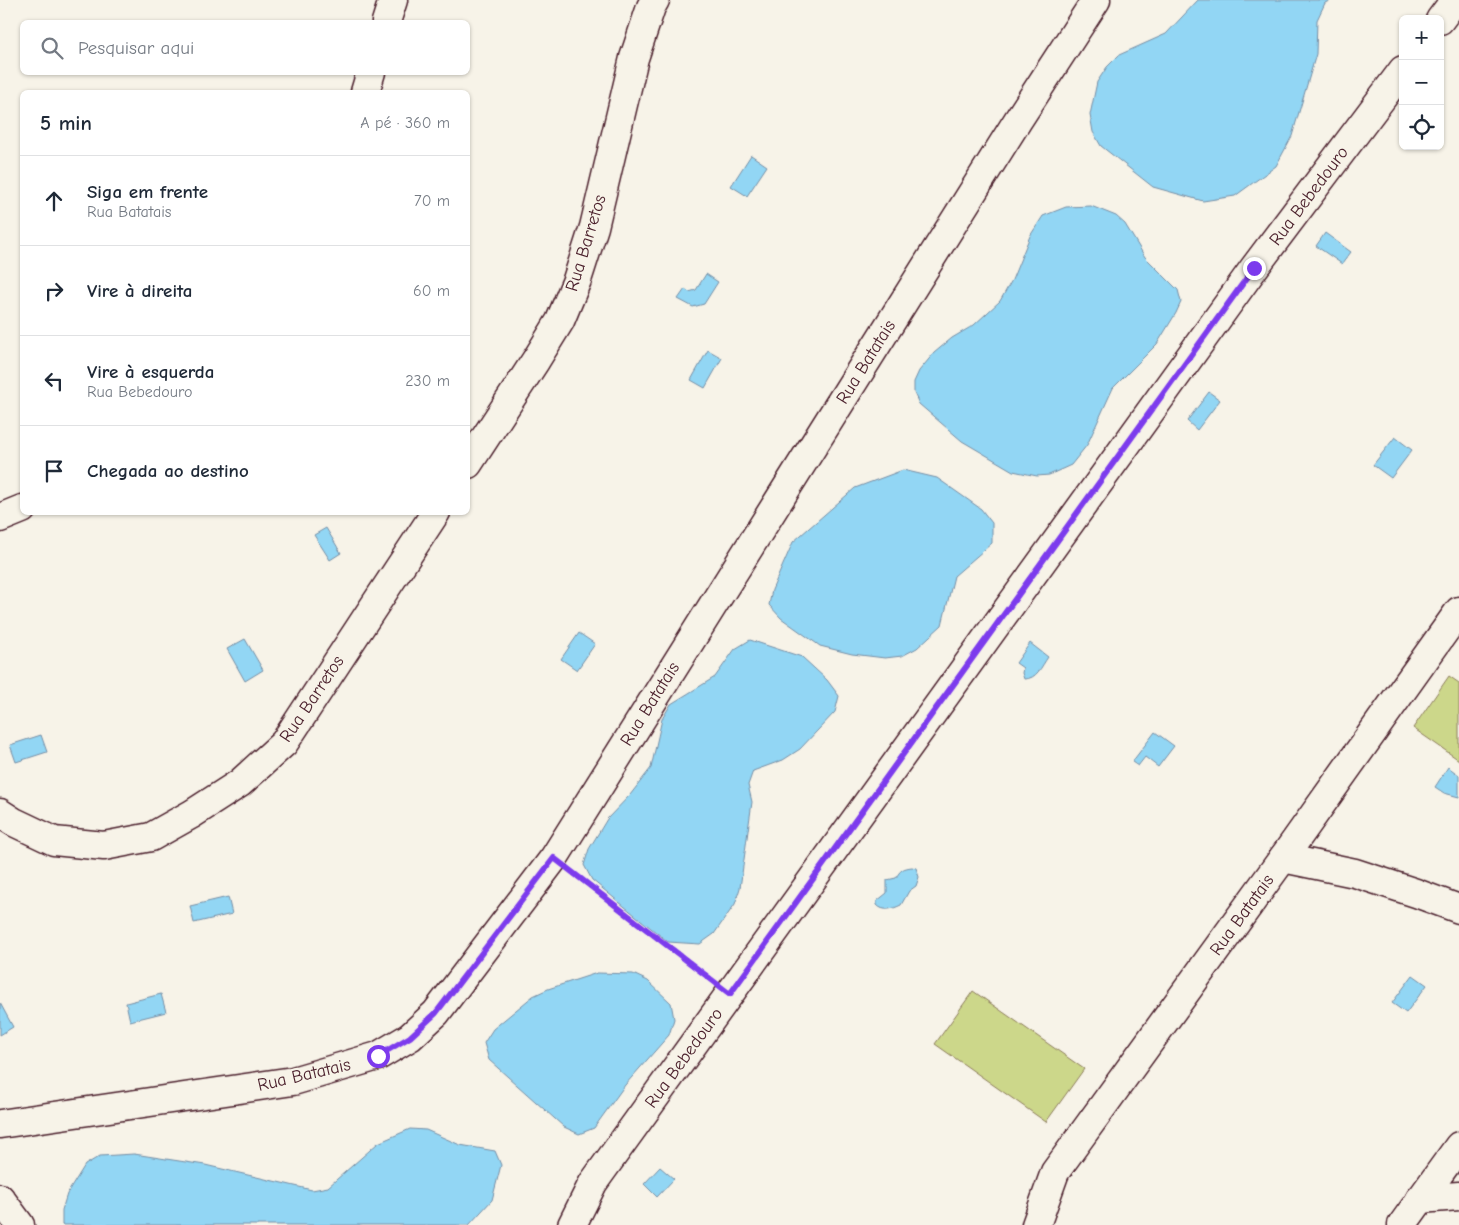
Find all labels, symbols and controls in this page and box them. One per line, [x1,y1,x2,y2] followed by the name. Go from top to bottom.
[1399,15,1444,150] map controls
[1399,15,1444,60] button: +
[20,20,470,75] search box
[38,34,66,62] icon: search
[78,37,194,59] text: Pesquisar aqui
[1399,60,1444,105] button: −
[1399,105,1444,150] button: locate
[40,111,92,135] text: 5 min
[360,114,450,132] text: A pé · 360 m
[1265,142,1353,250] street label: Rua Bebedouro
[87,181,208,203] text: Siga em frente
[40,187,68,215] icon: ahead
[414,192,450,210] text: 70 m
[561,192,611,294] street label: Rua Barretos
[87,203,172,221] text: Rua Batatais
[1243,257,1266,280] route end
[40,277,68,305] icon: right
[87,280,192,302] text: Vire à direita
[413,282,450,300] text: 60 m
[832,316,900,408] street label: Rua Batatais
[87,361,214,383] text: Vire à esquerda
[40,367,68,395] icon: left
[405,372,450,390] text: 230 m
[87,383,193,401] text: Rua Bebedouro
[40,457,68,485] icon: arrive
[87,460,249,482] text: Chegada ao destino
[275,652,349,746] street label: Rua Barretos
[616,658,684,750] street label: Rua Batatais
[1206,870,1278,960] street label: Rua Batatais
[641,1004,727,1112] street label: Rua Bebedouro
[367,1045,390,1068] route start
[255,1054,353,1096] street label: Rua Batatais

